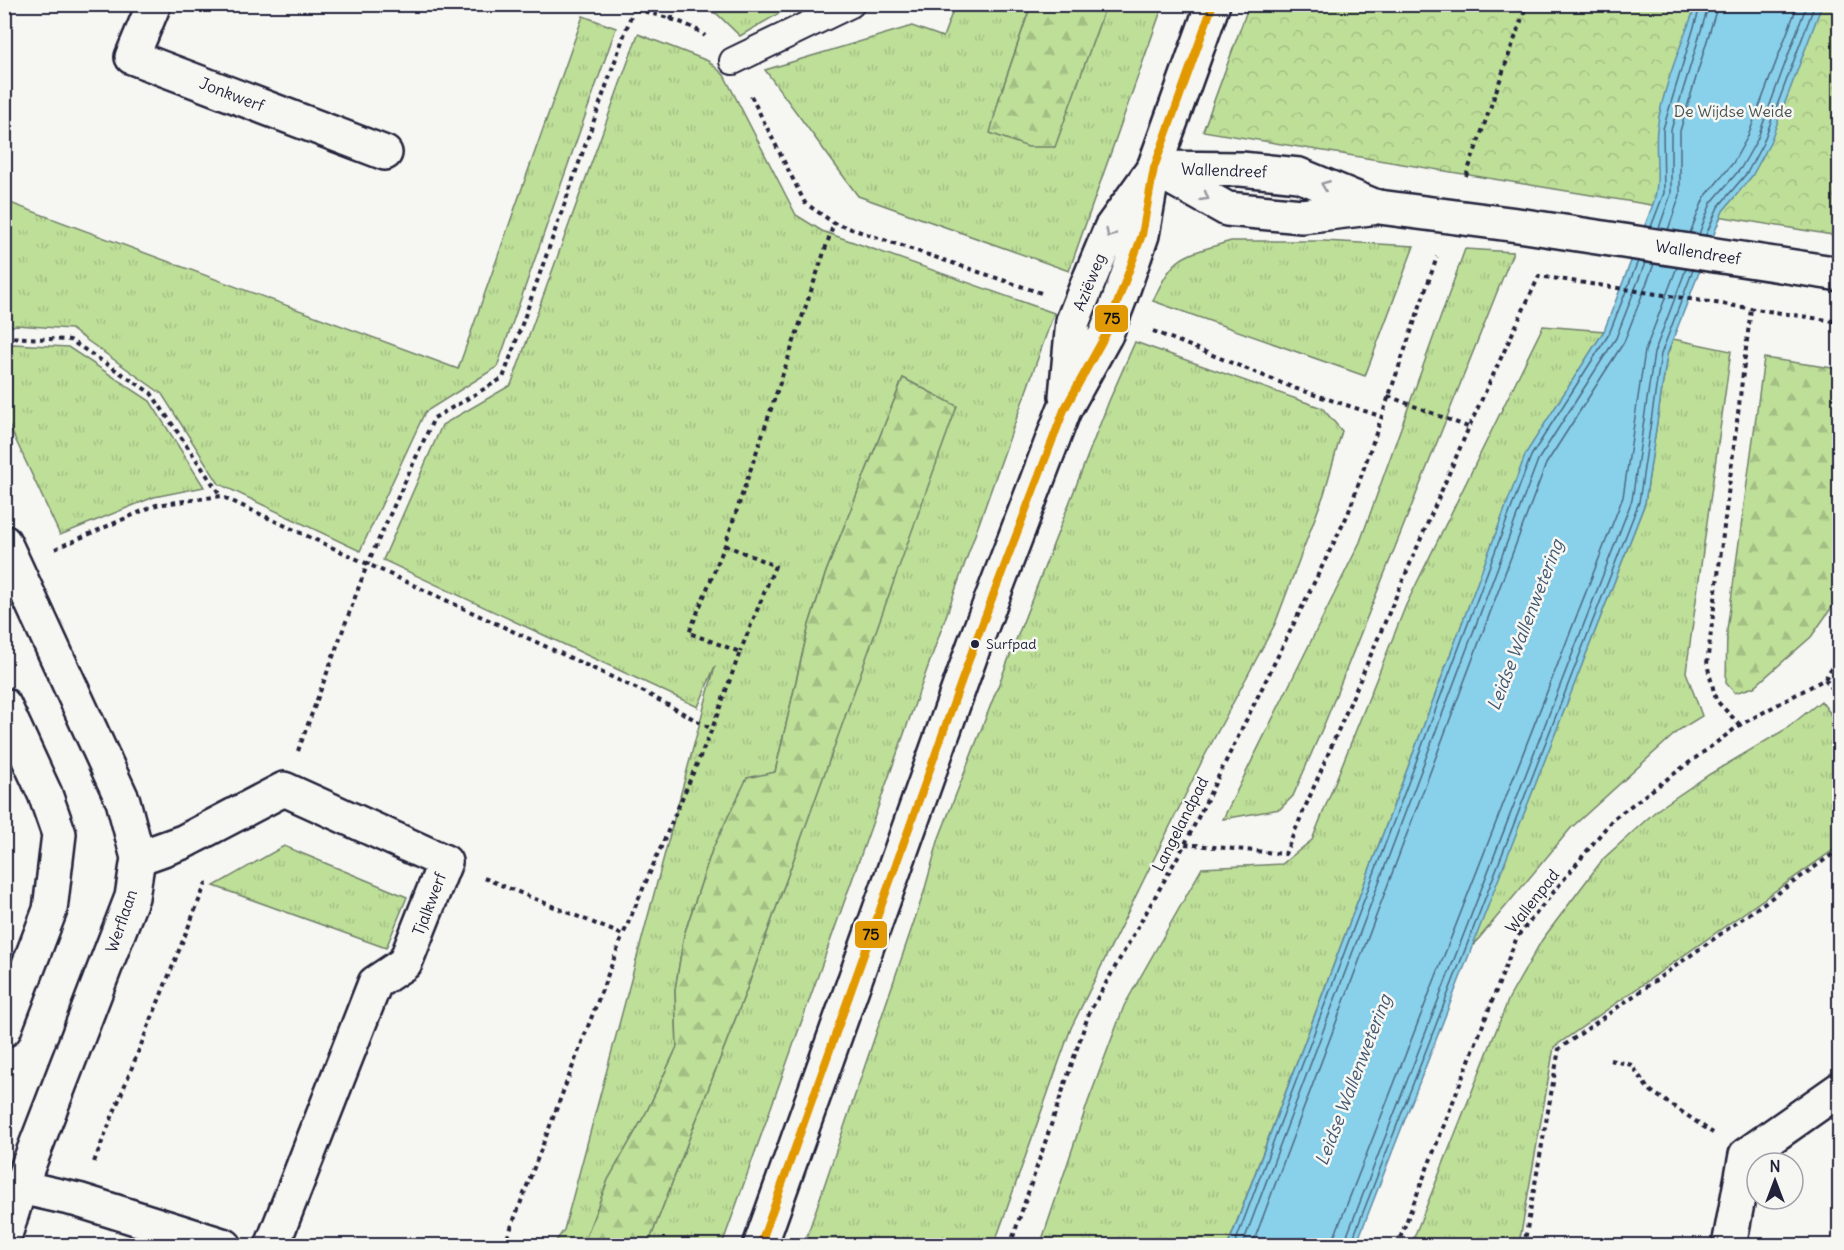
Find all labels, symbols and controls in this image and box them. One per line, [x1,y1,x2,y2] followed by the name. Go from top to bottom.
[197,73,268,116] street label: Jonkwerf
[1674,101,1792,121] park label: De Wijdse Weide
[1181,159,1268,182] street label: Wallendreef
[1320,180,1330,193] one-way arrow
[1199,190,1209,201] one-way arrow
[1105,227,1117,238] one-way arrow
[1654,235,1743,269] street label: Wallendreef
[1068,250,1110,314] street label: Aziëweg
[1094,304,1129,333] line badge: 75
[1103,308,1121,328] text: 75
[1482,535,1569,714] water label: Leidse Wallenwetering
[986,635,1036,653] place label: Surfpad
[969,638,981,650] marker: Surfpad
[1148,773,1212,875] street label: Langelandpad
[1501,865,1563,937] street label: Wallenpad
[408,869,450,938] street label: Tjalkwerf
[101,887,141,955] street label: Werflaan
[854,920,888,949] line badge: 75
[862,924,880,944] text: 75
[1310,990,1397,1169] water label: Leidse Wallenwetering
[1745,1151,1805,1211] north arrow
[1769,1156,1781,1176] text: N

